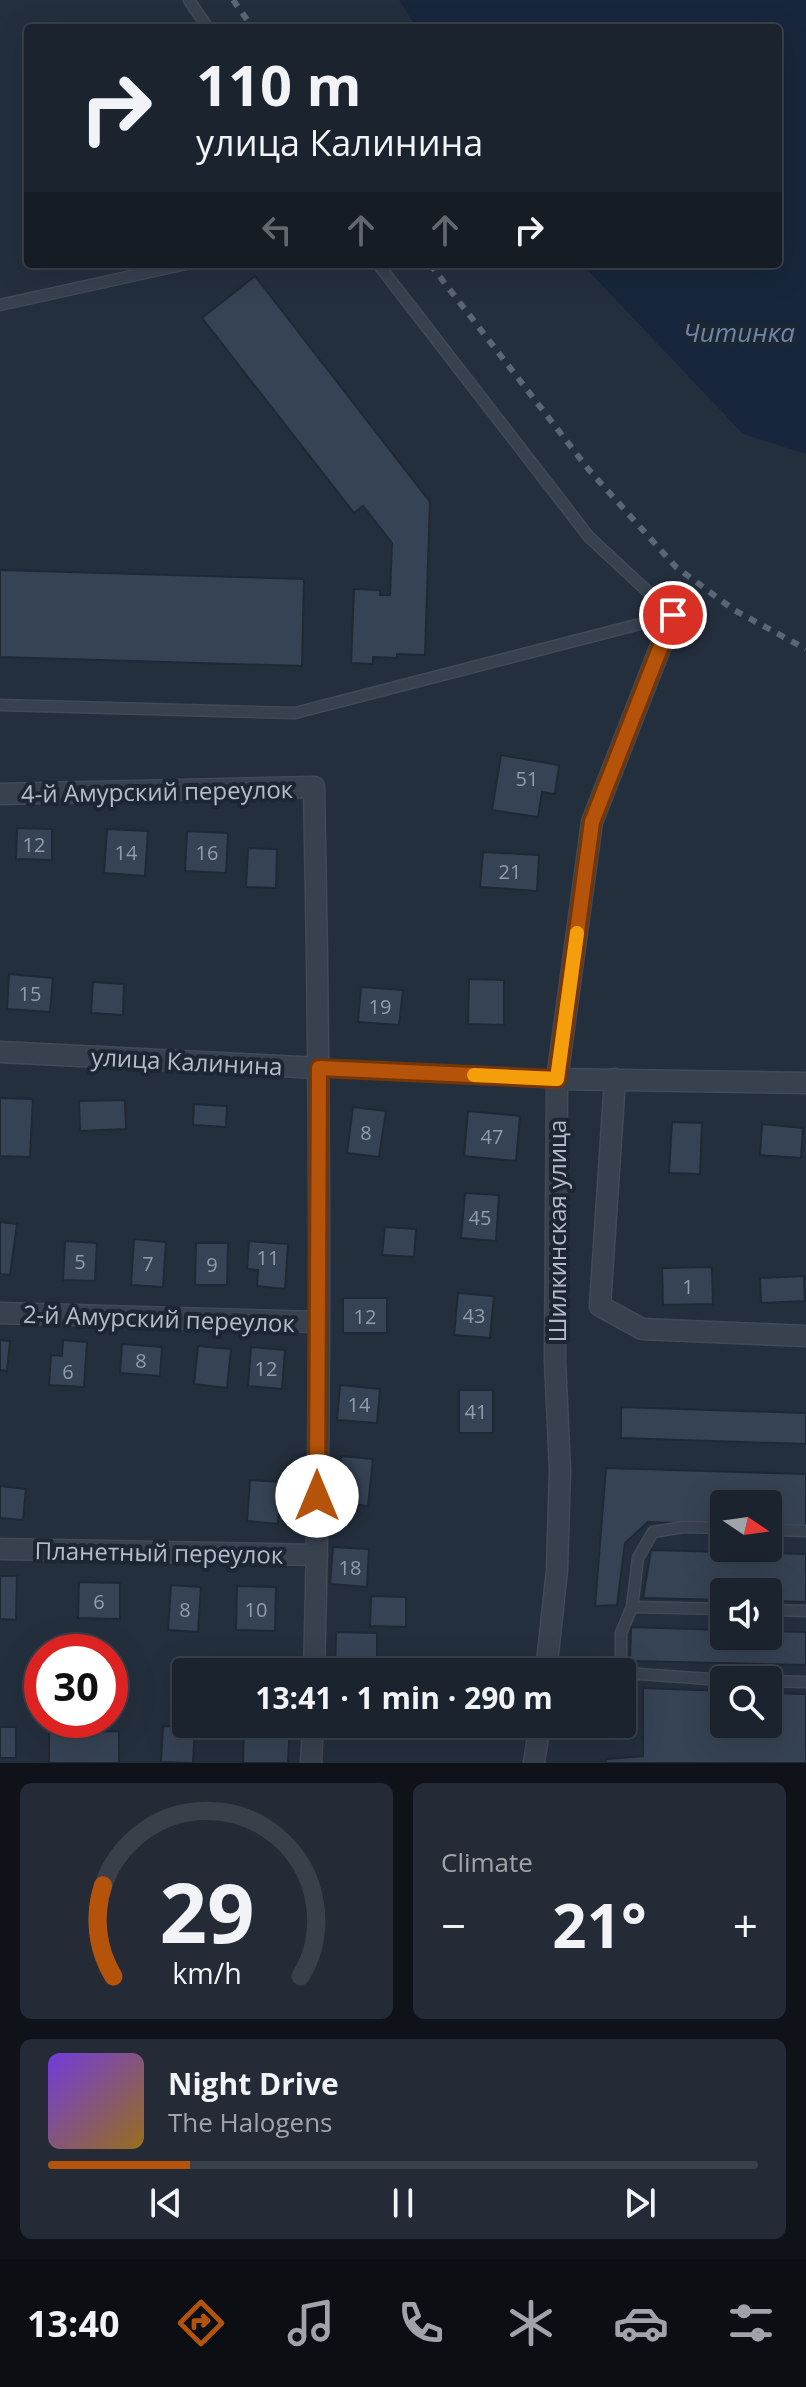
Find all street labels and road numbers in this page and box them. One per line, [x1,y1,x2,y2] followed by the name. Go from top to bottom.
[21,772,294,810] street label: 4-й Амурский переулок
[90,1040,284,1082] street label: улица Калинина
[540,1120,573,1342] street label: Шилкинская улица
[22,1297,296,1339] street label: 2-й Амурский переулок
[34,1533,284,1571] street label: Планетный переулок

